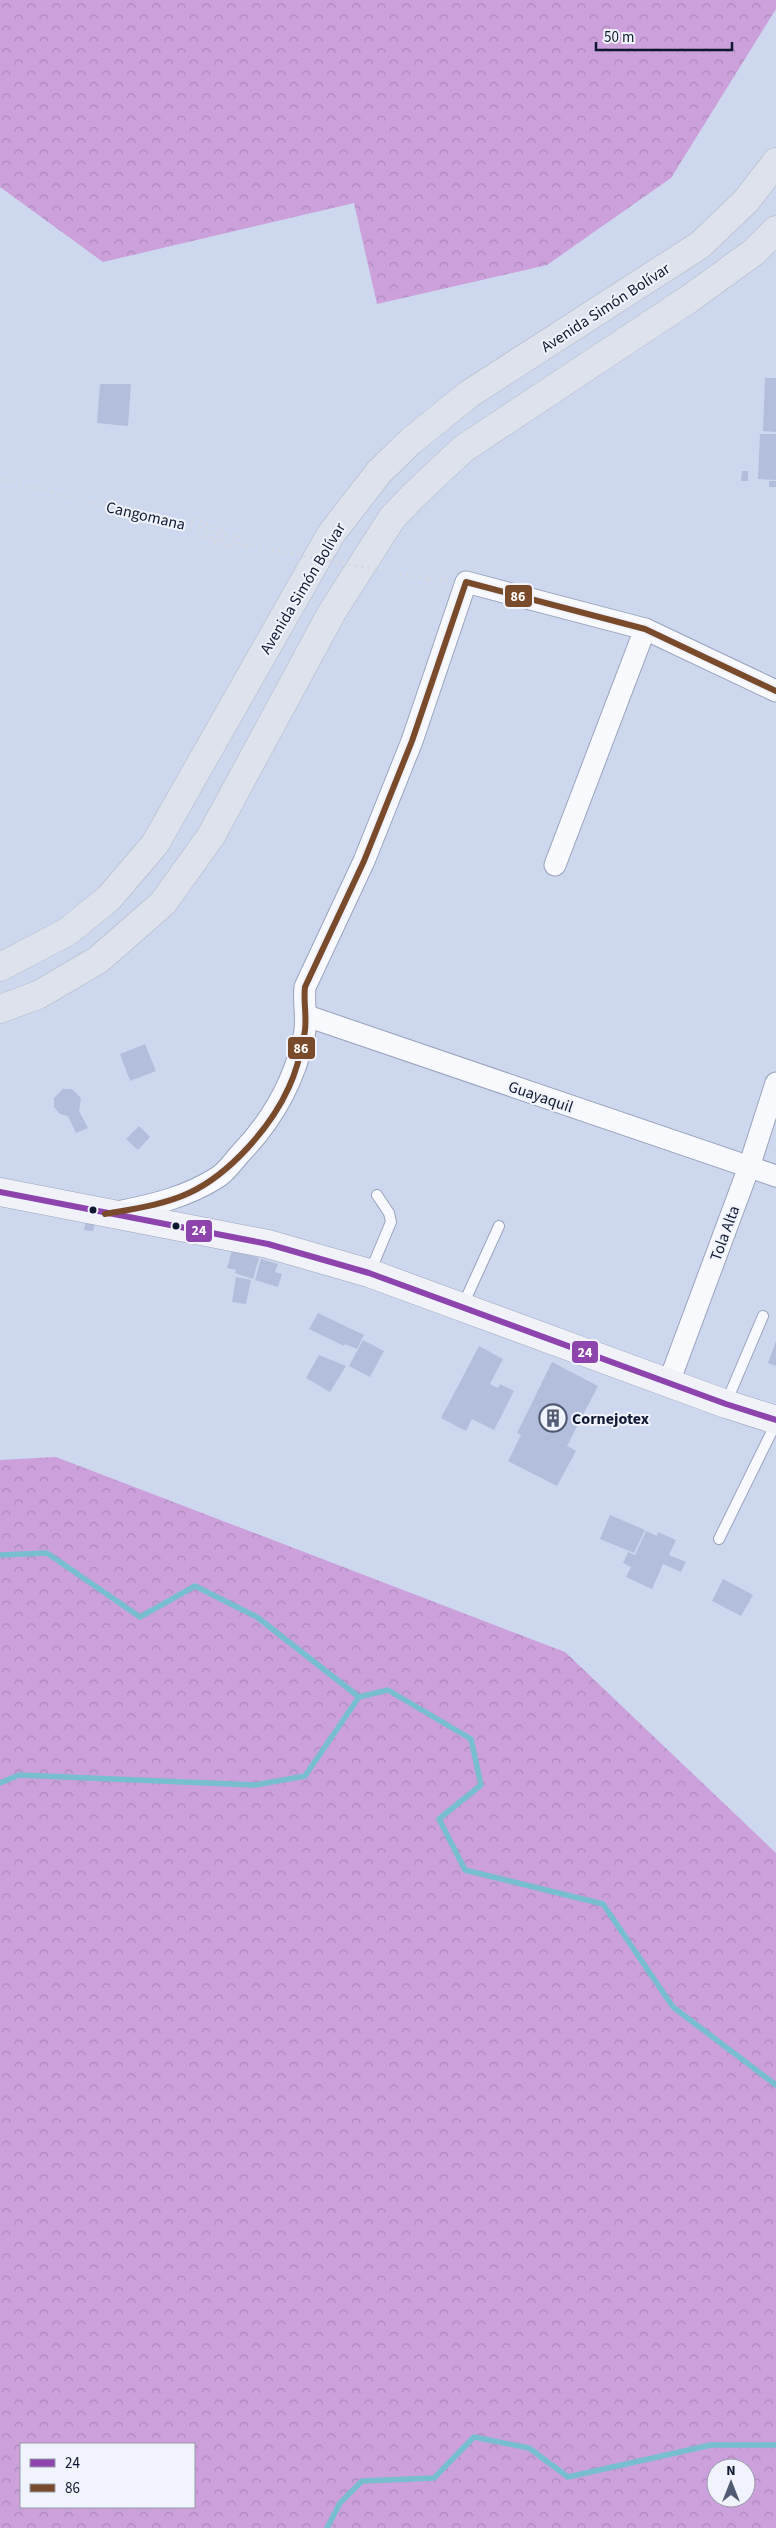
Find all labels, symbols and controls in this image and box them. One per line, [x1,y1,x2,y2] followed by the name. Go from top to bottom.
[596,20,732,52] scale bar
[604,27,634,48] text: 50 m
[537,258,675,358] street label: Avenida Simón Bolívar
[104,496,188,536] street label: Cangomana
[255,518,351,658] street label: Avenida Simón Bolívar
[504,584,533,608] line badge: 86
[511,587,525,607] text: 86
[287,1036,316,1060] line badge: 86
[294,1039,308,1059] text: 86
[505,1076,576,1118] street label: Guayaquil
[705,1203,745,1264] street label: Tola Alta
[88,1205,98,1215] unlabelled marker
[185,1219,213,1243] line badge: 24
[171,1221,181,1231] unlabelled marker
[192,1221,207,1241] text: 24
[571,1340,599,1364] line badge: 24
[578,1343,593,1363] text: 24
[538,1403,568,1433] building icon: Cornejotex
[572,1408,649,1430] place label: Cornejotex
[20,2443,195,2508] legend
[65,2453,80,2474] text: 24
[706,2458,756,2508] north arrow
[726,2461,736,2481] text: N
[65,2478,80,2499] text: 86

